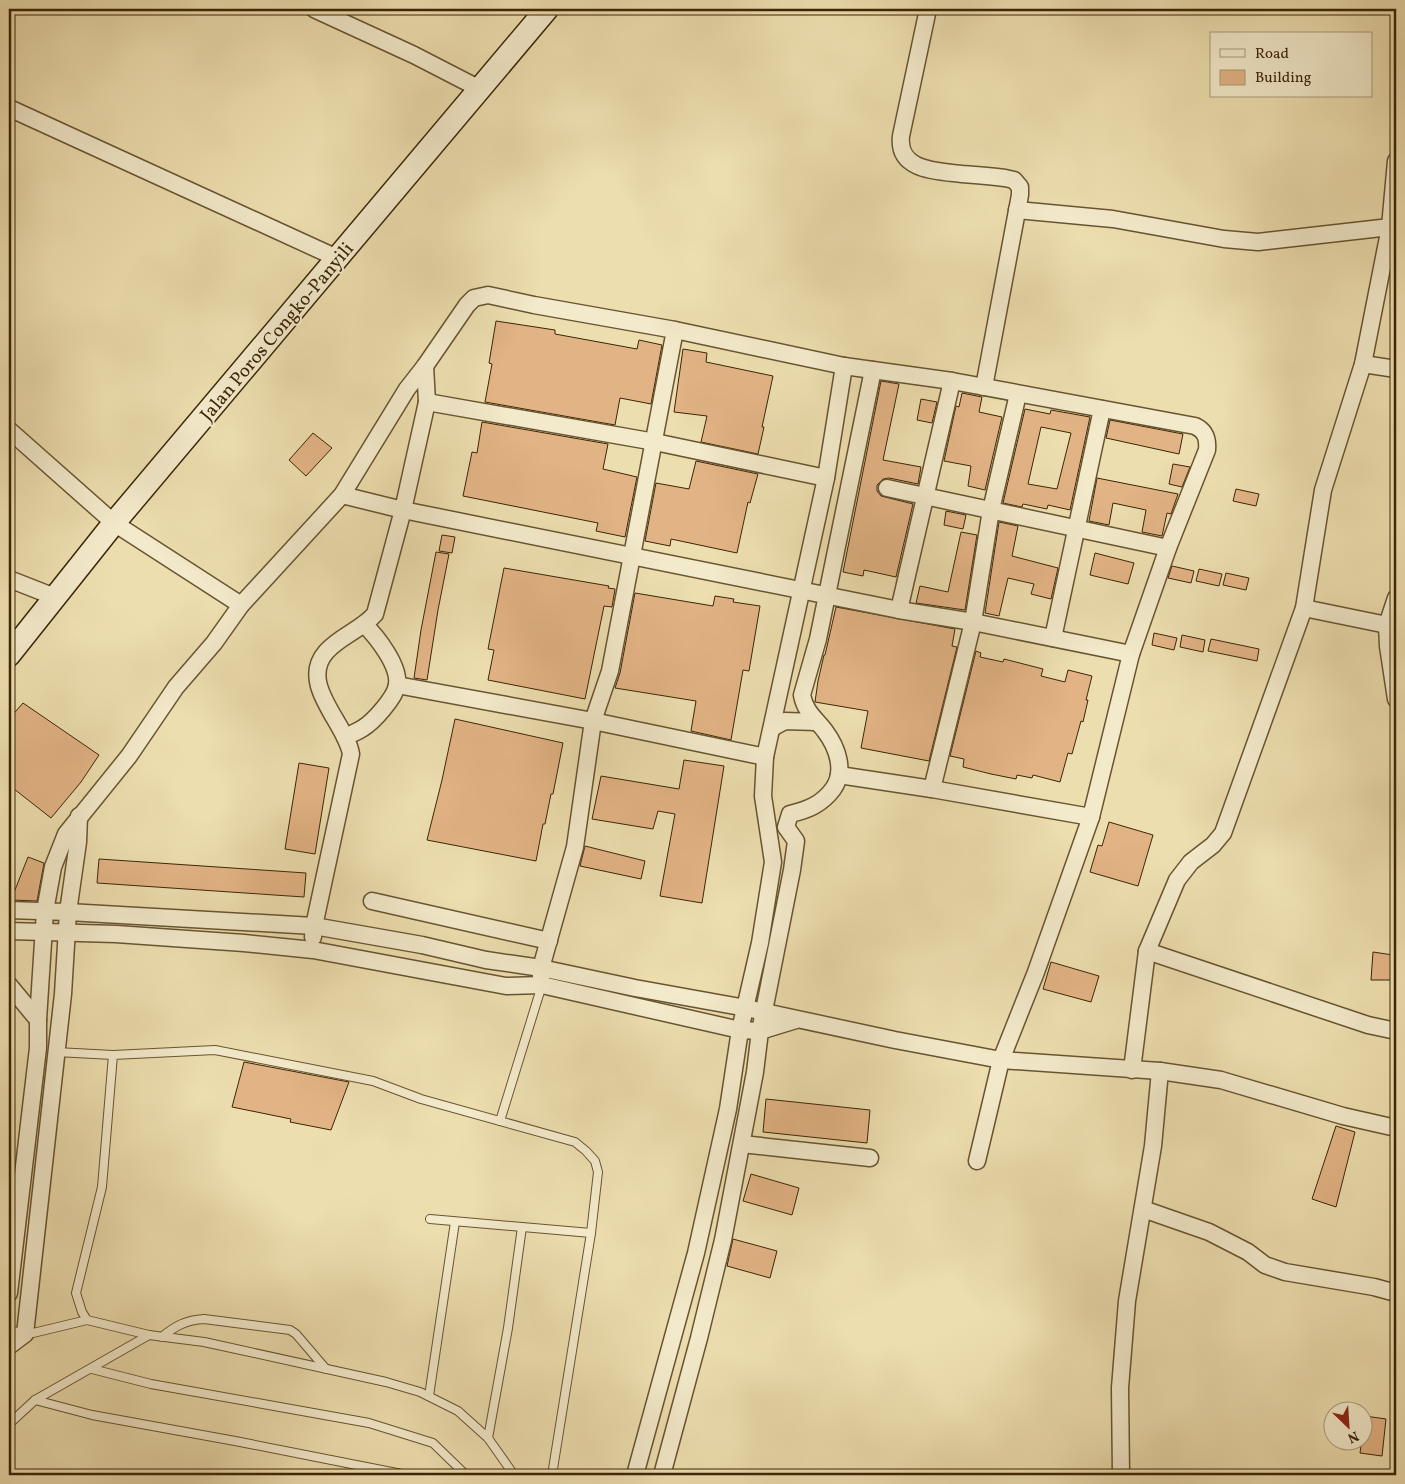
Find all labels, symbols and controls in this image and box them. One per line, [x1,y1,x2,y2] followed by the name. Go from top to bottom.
[1210,32,1372,98] legend
[1255,44,1289,65] text: Road
[1255,68,1312,89] text: Building
[195,237,360,427] street label: Jalan Poros Congko-Panyili
[1322,1402,1372,1452] north arrow
[1344,1426,1361,1447] text: N

